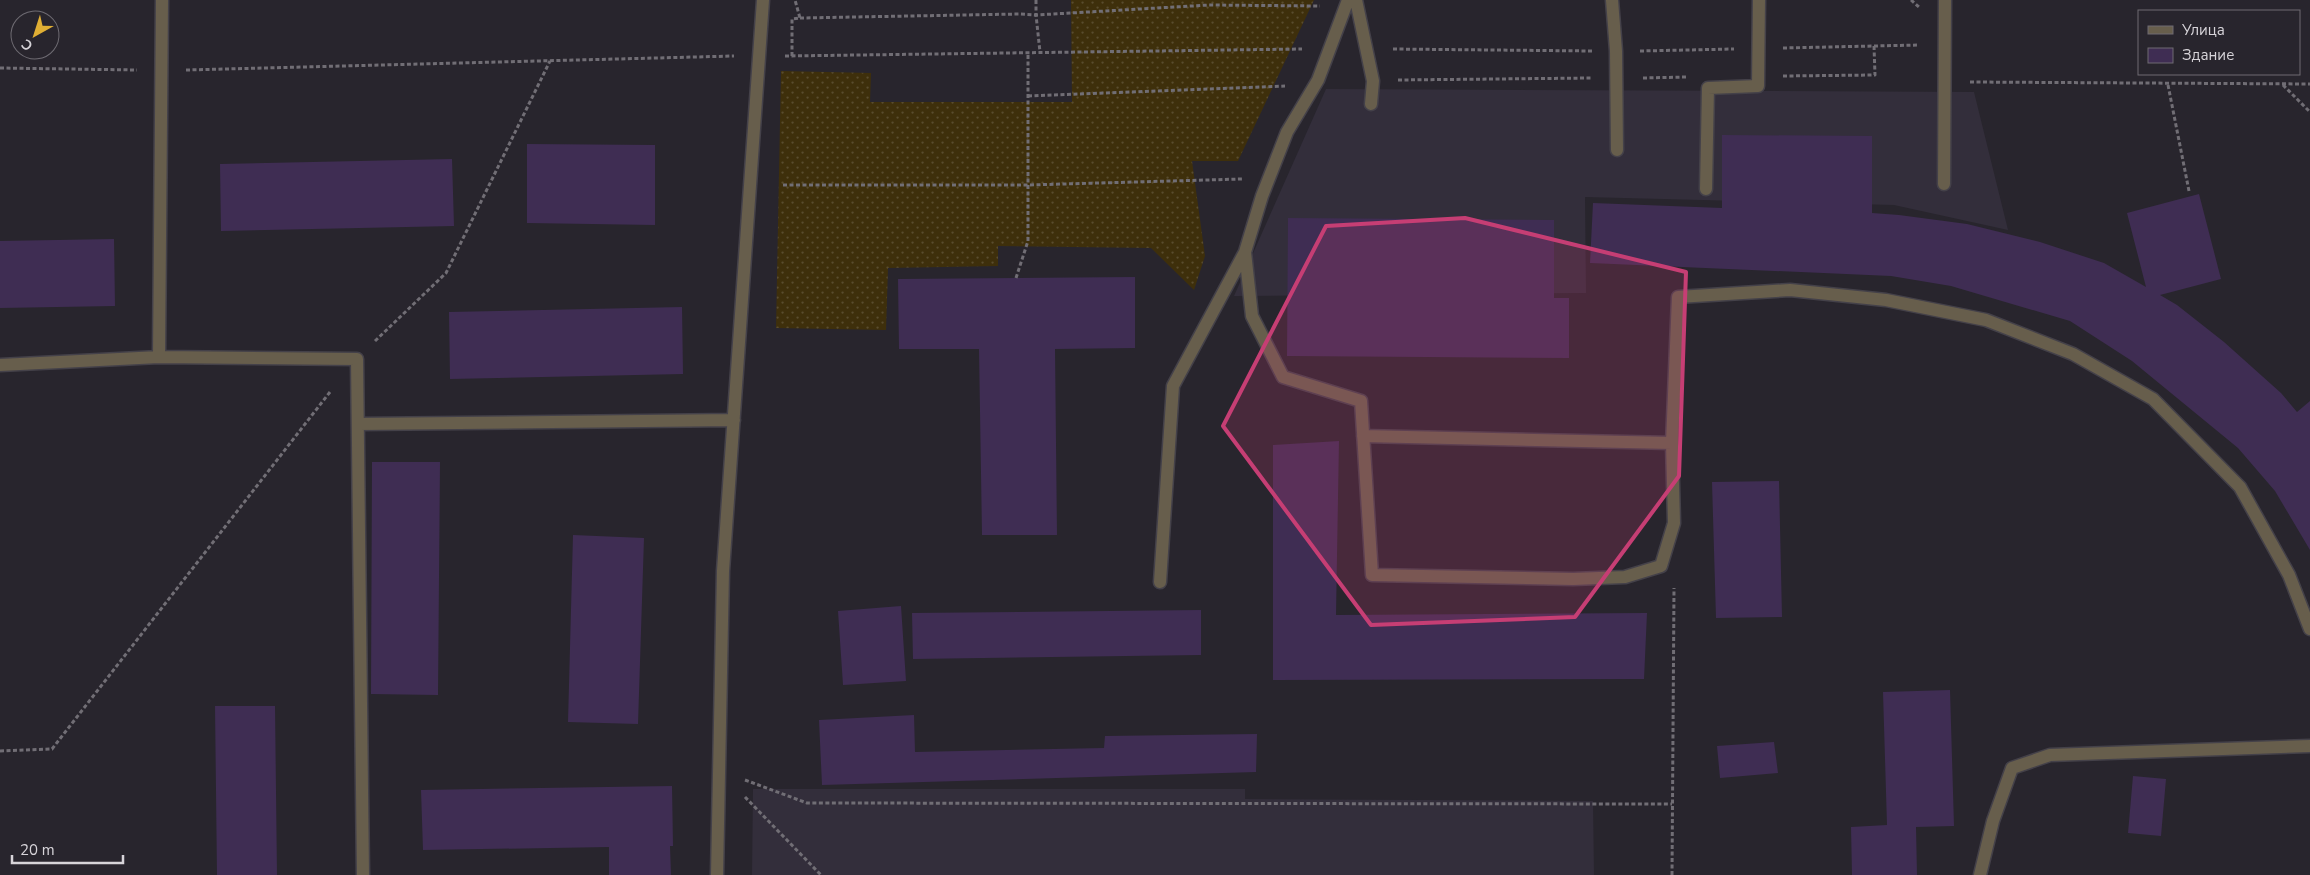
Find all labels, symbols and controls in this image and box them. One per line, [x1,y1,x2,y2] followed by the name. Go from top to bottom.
[10,10,60,60] north arrow
[2138,10,2300,75] legend
[2181,20,2225,40] text: Улица
[17,34,37,55] text: С
[2182,45,2234,65] text: Здание
[12,832,124,864] scale bar
[20,840,55,860] text: 20 m

